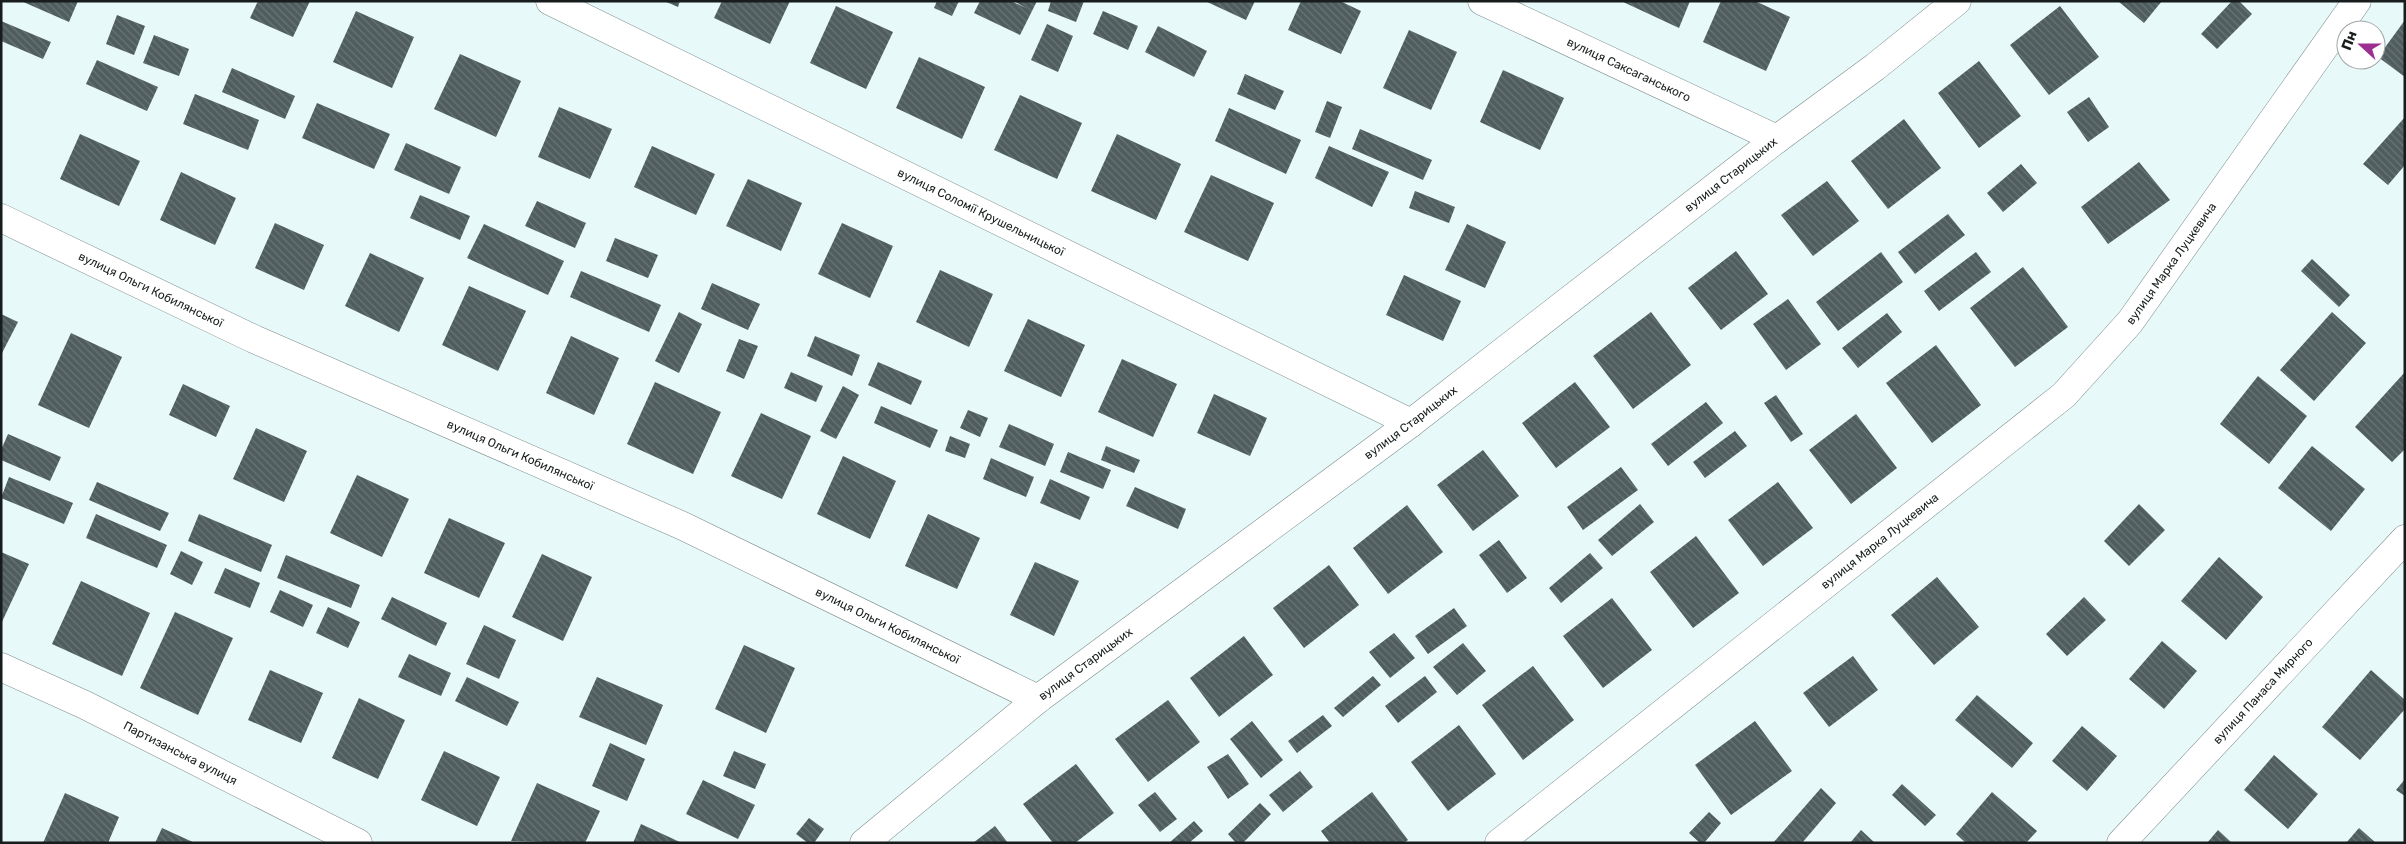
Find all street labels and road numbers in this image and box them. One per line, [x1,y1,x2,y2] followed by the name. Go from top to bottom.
[1565,35,1693,105] street label: вулиця Саксаганського
[1682,134,1780,215] street label: вулиця Старицьких
[895,165,1068,260] street label: вулиця Соломії Крушельницької
[2123,200,2219,327] street label: вулиця Марка Луцкевича
[76,249,226,331] street label: вулиця Ольги Кобилянської
[1361,382,1460,462] street label: вулиця Старицьких
[445,417,597,494] street label: вулиця Ольги Кобилянської
[1818,490,1941,592] street label: вулиця Марка Луцкевича
[813,585,963,667] street label: вулиця Ольги Кобилянської
[1036,624,1136,703] street label: вулиця Старицьких
[2210,635,2316,747] street label: вулиця Панаса Мирного
[121,719,240,788] street label: Партизанська вулиця

